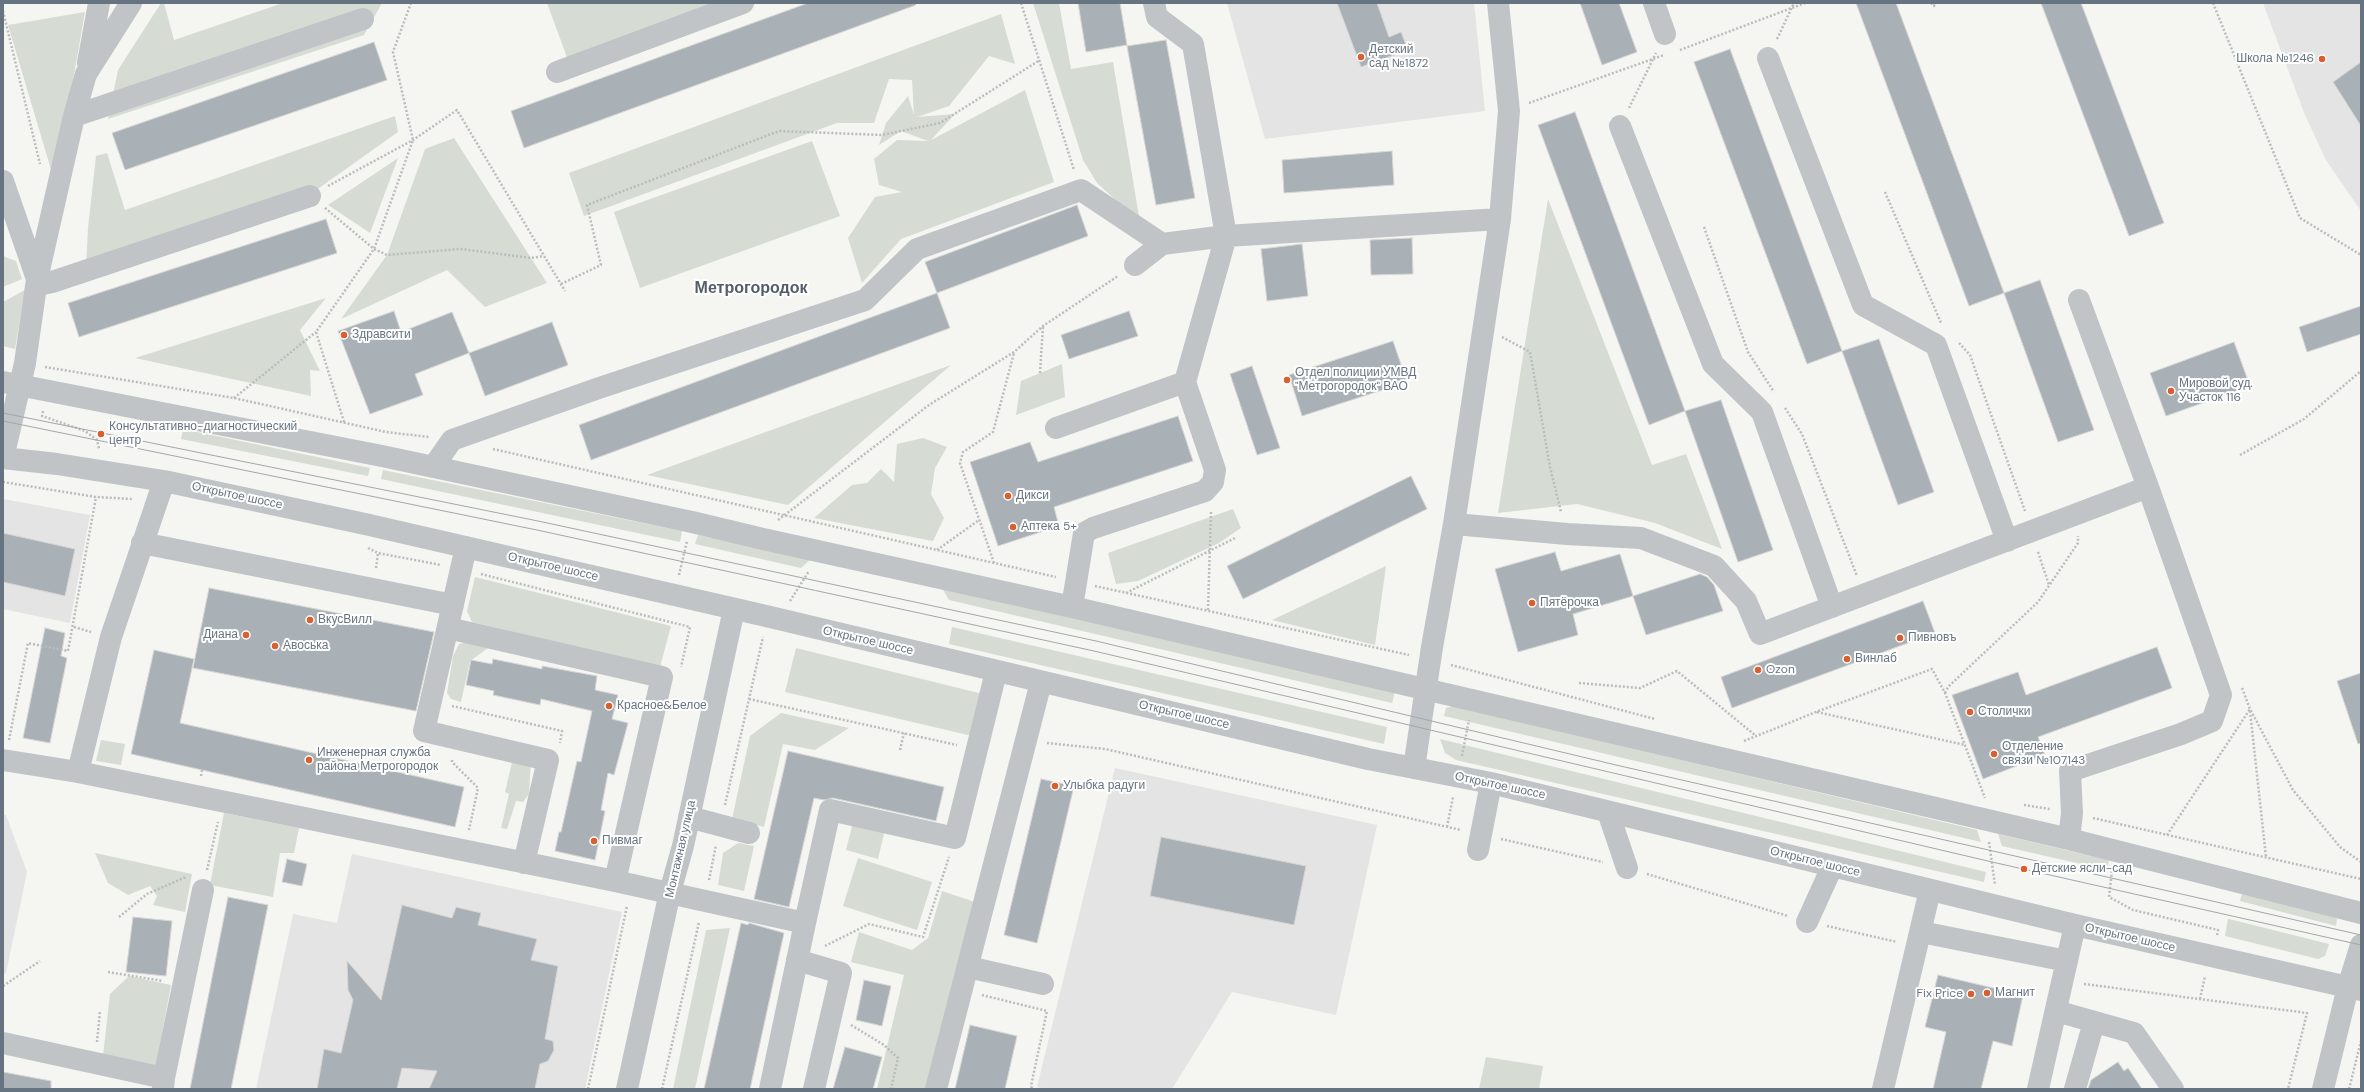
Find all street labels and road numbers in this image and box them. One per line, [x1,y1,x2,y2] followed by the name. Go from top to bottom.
[190,479,284,513] street label: Открытое шоссе
[506,550,600,584] street label: Открытое шоссе
[821,624,915,658] street label: Открытое шоссе
[1137,698,1231,732] street label: Открытое шоссе
[1453,769,1547,803] street label: Открытое шоссе
[663,799,699,899] street label: Монтажная улица
[1769,844,1861,880] street label: Открытое шоссе
[2083,921,2177,955] street label: Открытое шоссе

